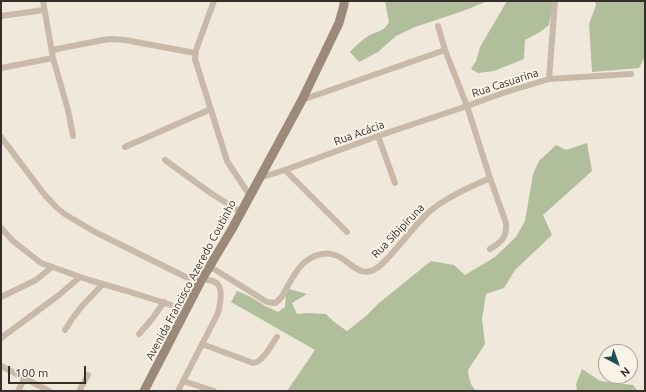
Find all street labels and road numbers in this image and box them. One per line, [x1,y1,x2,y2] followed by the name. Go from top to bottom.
[470,66,540,100] street label: Rua Casuarina
[332,118,386,148] street label: Rua Acácia
[143,198,239,362] street label: Avenida Francisco Azeredo Coutinho
[369,201,427,261] street label: Rua Sibipiruna

